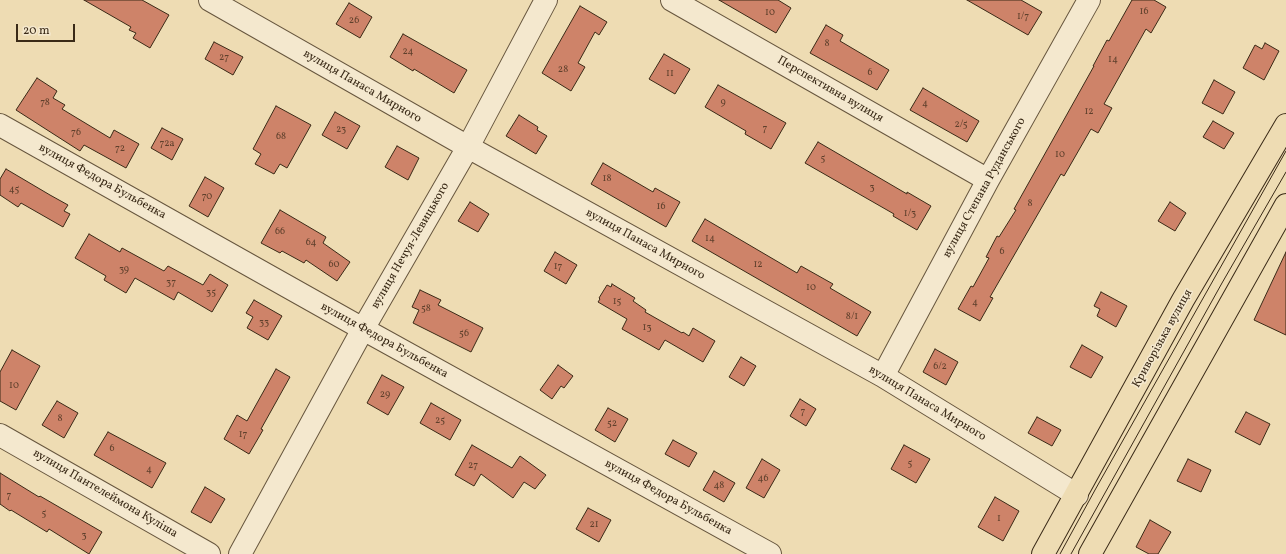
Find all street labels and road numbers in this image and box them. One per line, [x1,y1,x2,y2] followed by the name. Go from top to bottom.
[300,47,424,127] street label: вулиця Панаса Мирного
[774,54,886,126] street label: Перспективна вулиця
[940,115,1030,261] street label: вулиця Степана Руданського
[36,141,168,223] street label: вулиця Федора Бульбенка
[369,180,453,312] street label: вулиця Нечуя-Левицького
[583,206,707,284] street label: вулиця Панаса Мирного
[1130,287,1196,391] street label: Криворізька вулиця
[318,300,450,382] street label: вулиця Федора Бульбенка
[866,363,988,445] street label: вулиця Панаса Мирного
[30,447,180,541] street label: вулиця Пантелеймона Куліша
[602,457,734,539] street label: вулиця Федора Бульбенка

